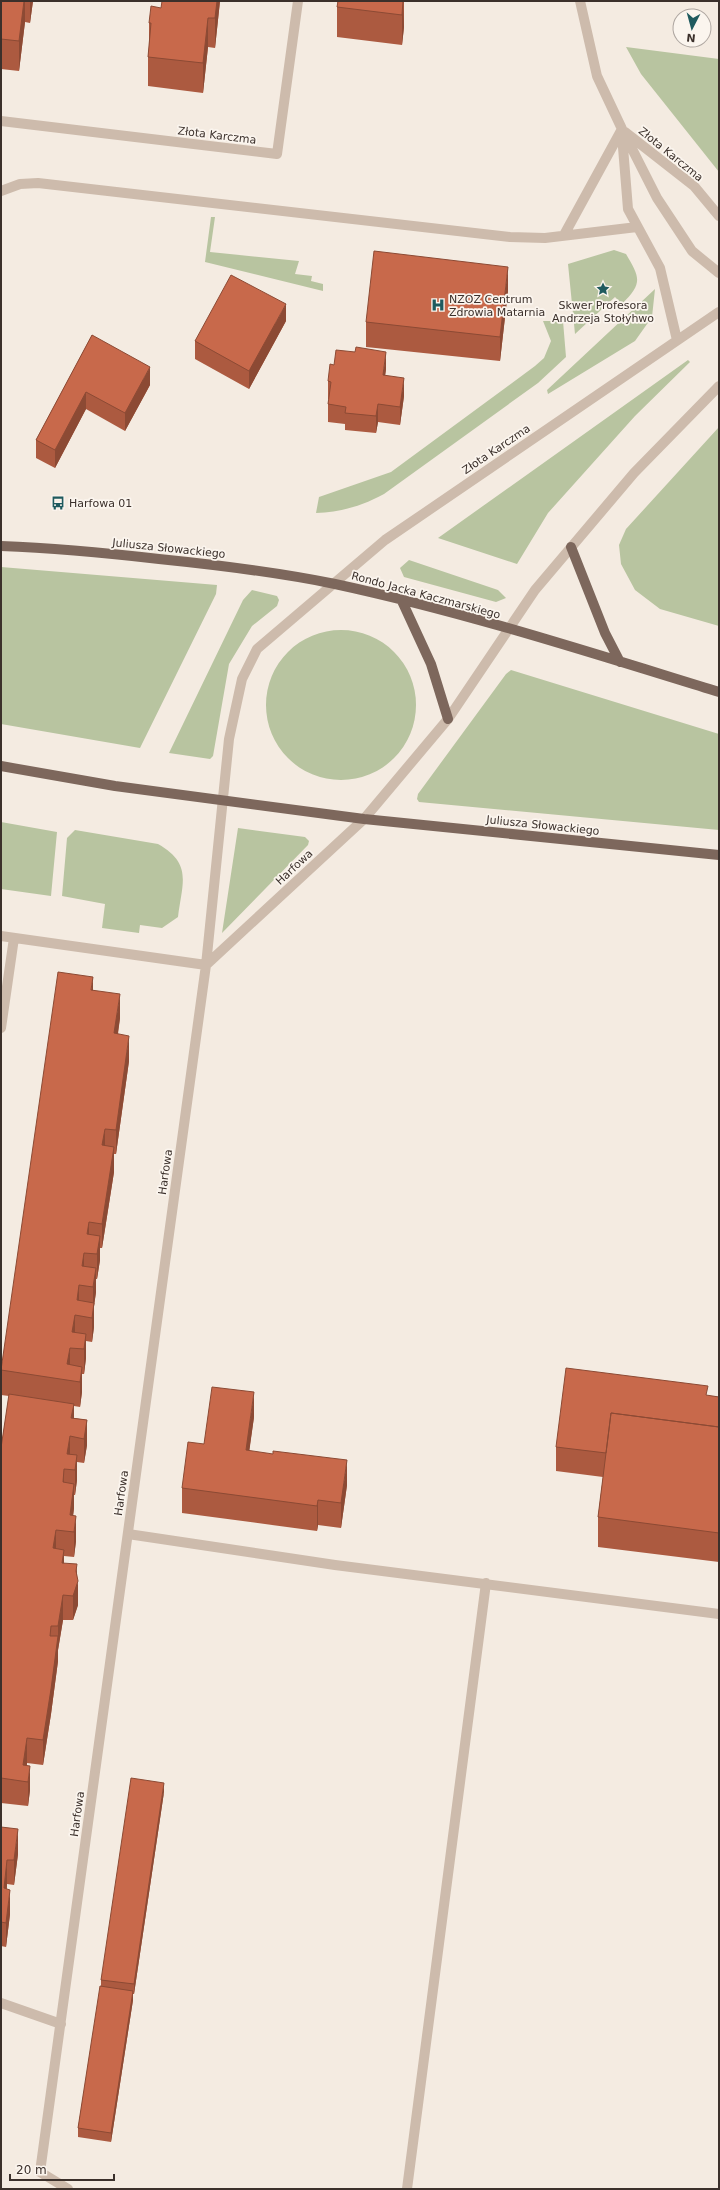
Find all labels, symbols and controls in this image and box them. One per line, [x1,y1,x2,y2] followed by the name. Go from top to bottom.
[672,8,712,48] north arrow
[686,31,696,44] text: N
[177,124,257,147] street label: Złota Karczma
[636,124,706,184] street label: Złota Karczma
[595,281,611,297] place icon: Skwer Profesora Andrzeja Stołyhwo
[449,293,545,319] place label: NZOZ Centrum Zdrowia Matarnia
[430,297,446,313] hospital icon: NZOZ Centrum Zdrowia Matarnia
[552,299,654,325] place label: Skwer Profesora Andrzeja Stołyhwo
[460,422,533,477] street label: Złota Karczma
[50,495,66,511] bus stop icon: Harfowa 01
[69,497,132,510] place label: Harfowa 01
[111,536,226,561] street label: Juliusza Słowackiego
[350,569,502,622] street label: Rondo Jacka Kaczmarskiego
[485,813,600,838] street label: Juliusza Słowackiego
[273,847,316,888] street label: Harfowa
[156,1148,175,1196] street label: Harfowa
[112,1469,131,1517] street label: Harfowa
[68,1790,87,1838] street label: Harfowa
[10,2156,114,2182] scale bar
[16,2163,47,2177] text: 20 m

